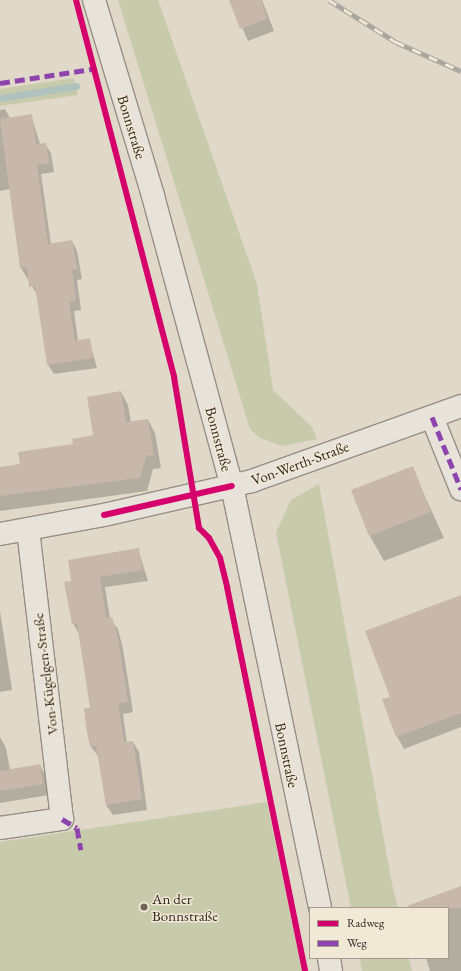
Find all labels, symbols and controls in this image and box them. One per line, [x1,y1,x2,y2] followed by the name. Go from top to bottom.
[114,93,150,161] street label: Bonnstraße
[202,405,236,473] street label: Bonnstraße
[249,437,351,489] street label: Von-Werth-Straße
[29,612,61,736] street label: Von-Kügelgen-Straße
[271,721,303,789] street label: Bonnstraße
[152,889,218,924] place label: An der Bonnstraße
[139,902,149,912] marker: An der Bonnstraße
[309,907,449,959] legend
[347,915,384,931] text: Radweg
[347,935,367,951] text: Weg

